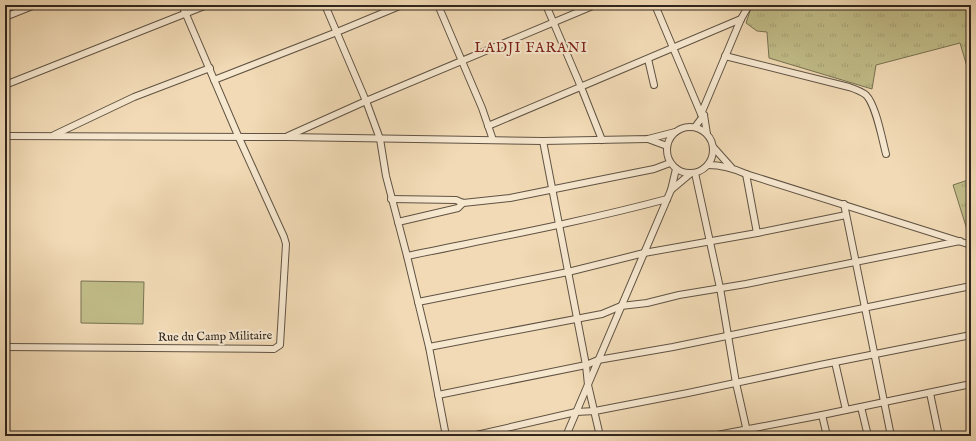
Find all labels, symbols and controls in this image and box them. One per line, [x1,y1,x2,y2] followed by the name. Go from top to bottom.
[474,39,588,57] district label: LADJI FARANI
[158,328,273,346] street label: Rue du Camp Militaire

